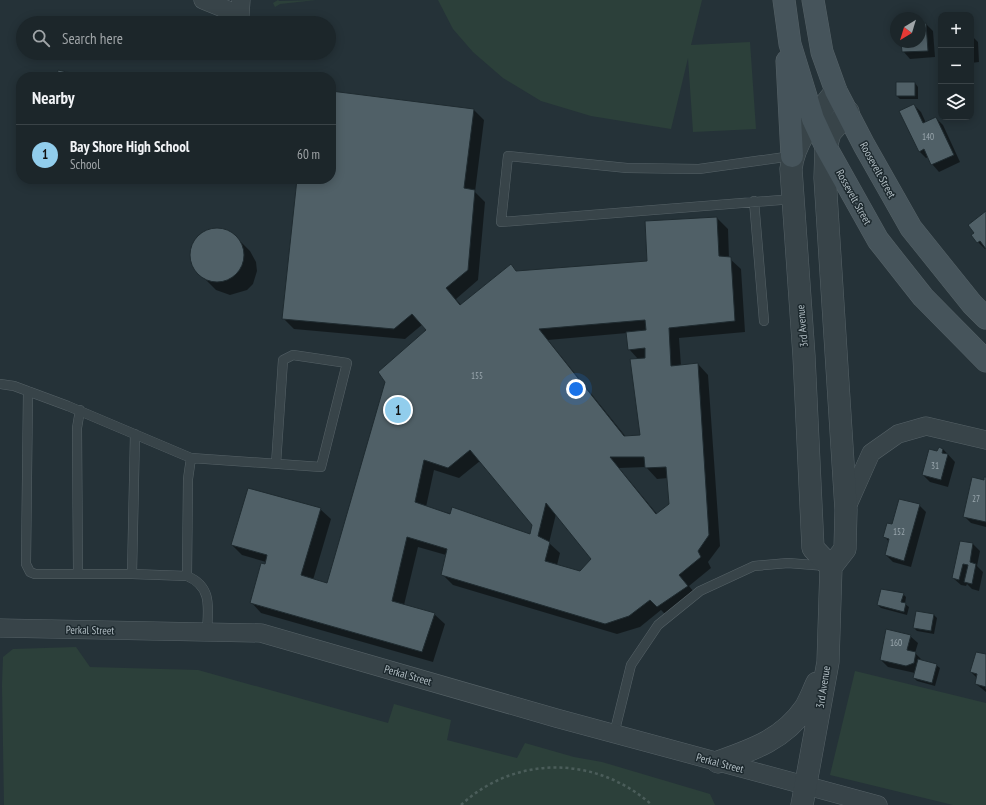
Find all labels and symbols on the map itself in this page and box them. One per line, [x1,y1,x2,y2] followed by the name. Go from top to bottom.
[890,12,926,48] north arrow
[922,131,934,142] house number: 140
[857,140,899,200] street label: Roosevelt Street
[833,167,875,227] street label: Rossevelt Street
[793,304,811,348] street label: 3rd Avenue
[471,370,483,381] house number: 155
[566,379,586,399] your location
[385,395,411,425] pin: 1
[931,460,939,471] house number: 31
[972,493,980,504] house number: 27
[893,526,905,537] house number: 152
[66,623,114,637] street label: Perkal Street
[890,637,902,648] house number: 160
[383,662,433,688] street label: Perkal Street
[813,664,833,709] street label: 3rd Avenue
[695,750,745,776] street label: Perkal Street

